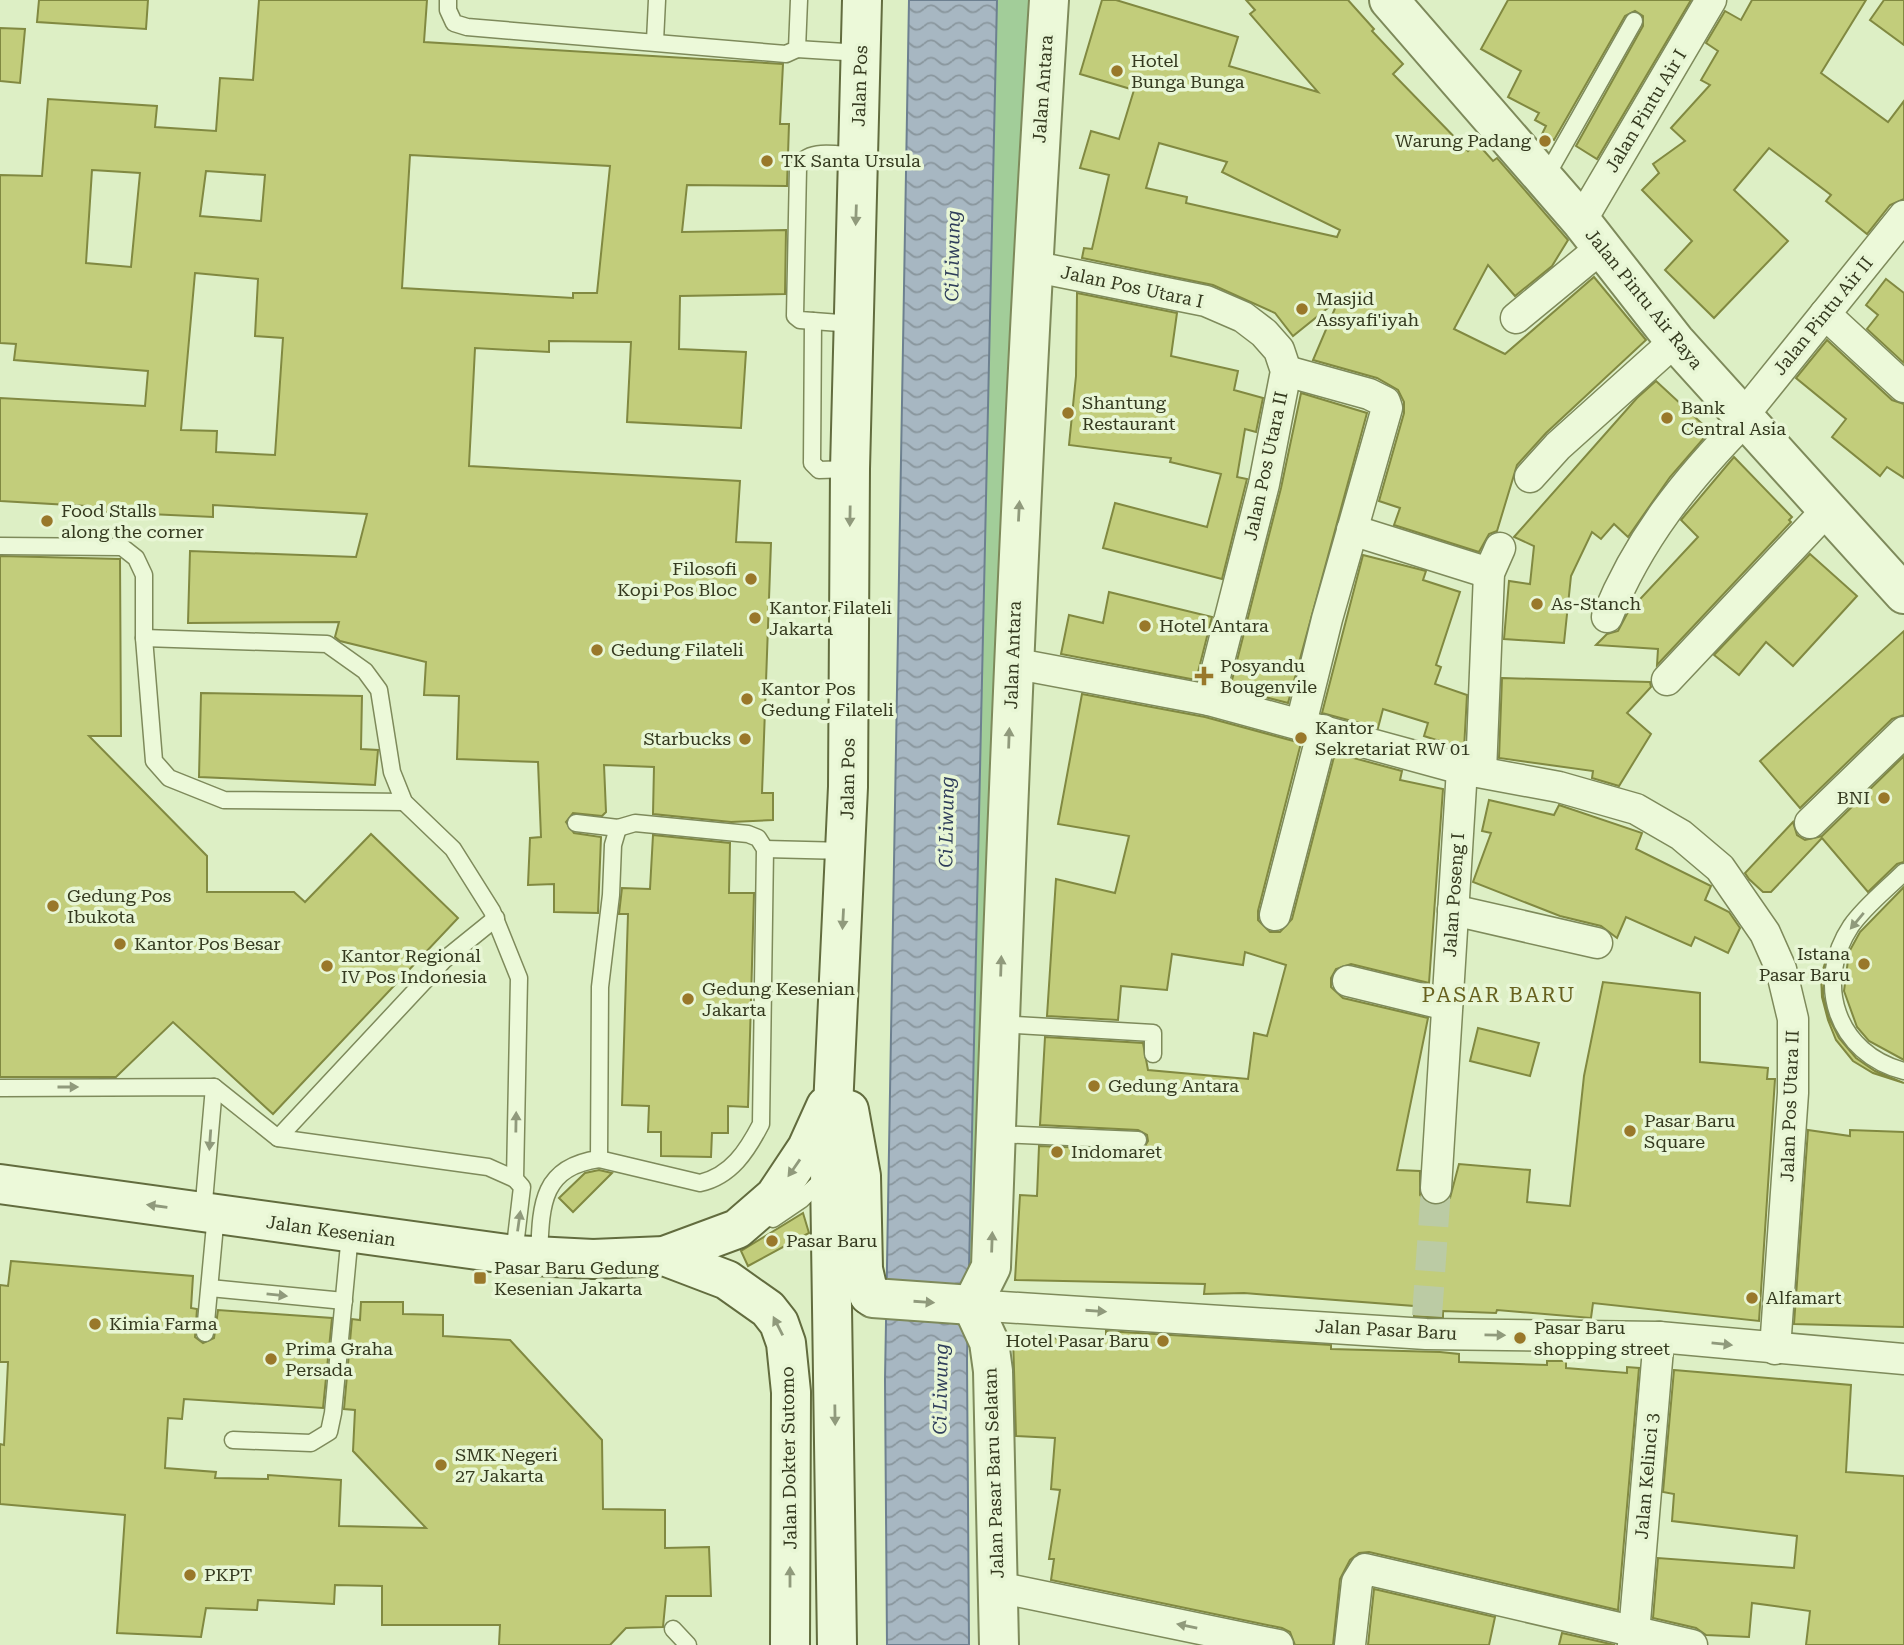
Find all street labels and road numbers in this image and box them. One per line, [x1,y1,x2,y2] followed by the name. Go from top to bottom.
[1028,34,1057,144] street label: Jalan Antara
[848,45,871,127] street label: Jalan Pos
[1601,46,1690,176] street label: Jalan Pintu Air I
[1581,224,1708,373] street label: Jalan Pintu Air Raya
[1768,252,1877,379] street label: Jalan Pintu Air II
[1059,261,1205,312] street label: Jalan Pos Utara I
[1239,389,1292,542] street label: Jalan Pos Utara II
[1000,600,1025,710] street label: Jalan Antara
[836,738,859,820] street label: Jalan Pos
[1439,832,1468,958] street label: Jalan Poseng I
[1776,1030,1803,1182] street label: Jalan Pos Utara II
[265,1211,398,1250] street label: Jalan Kesenian
[1314,1315,1458,1344] street label: Jalan Pasar Baru
[776,1366,801,1550] street label: Jalan Dokter Sutomo
[979,1367,1008,1579] street label: Jalan Pasar Baru Selatan
[1631,1412,1662,1540] street label: Jalan Kelinci 3

